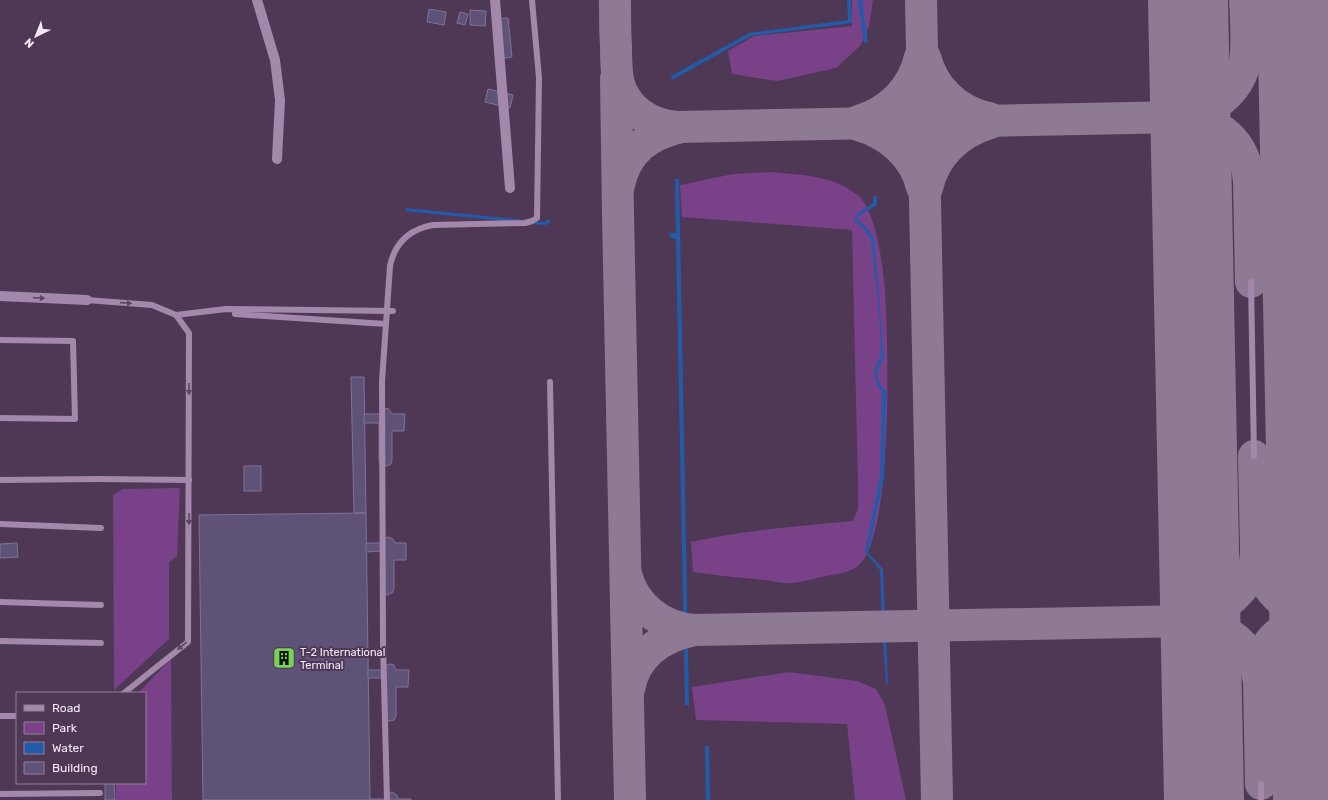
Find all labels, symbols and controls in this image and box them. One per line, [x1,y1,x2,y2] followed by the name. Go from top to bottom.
[16,16,56,56] north arrow
[22,35,37,50] text: N
[33,294,45,301] one-way arrow
[120,299,132,306] one-way arrow
[186,383,192,396] one-way arrow
[186,513,192,526] one-way arrow
[177,642,188,651] one-way arrow
[271,645,297,671] building icon: T-2 International Terminal
[300,646,385,672] place label: T-2 International Terminal
[16,692,146,784] legend
[52,701,80,715] text: Road
[52,721,78,735] text: Park
[52,741,84,755] text: Water
[52,761,98,775] text: Building

